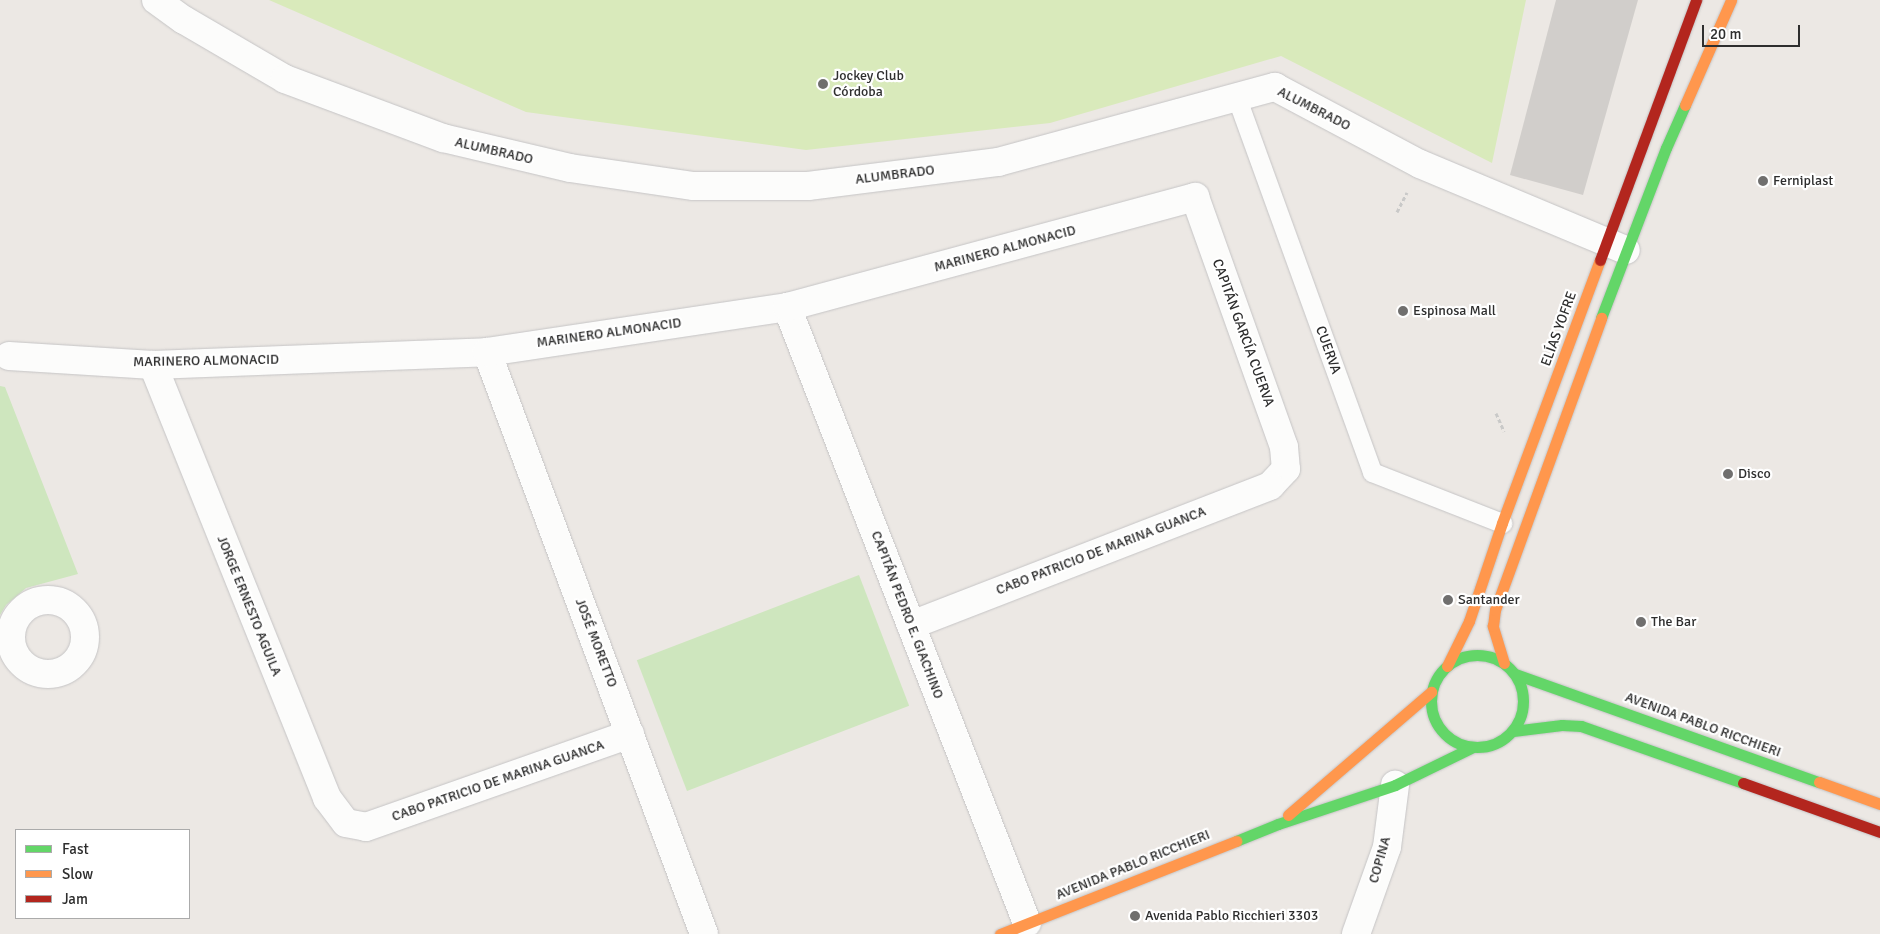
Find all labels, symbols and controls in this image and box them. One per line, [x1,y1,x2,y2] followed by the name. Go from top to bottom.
[1705,15,1802,47] scale bar
[1710,25,1741,43] text: 20 m
[833,68,904,100] place label: Jockey Club Córdoba
[817,78,829,90] marker: Jockey Club Córdoba
[1275,83,1353,135] street label: ALUMBRADO
[453,134,535,168] street label: ALUMBRADO
[854,162,936,188] street label: ALUMBRADO
[1773,173,1833,189] place label: Ferniplast
[1757,175,1769,187] marker: Ferniplast
[932,222,1078,276] street label: MARINERO ALMONACID
[1208,257,1278,409] street label: CAPITÁN GARCÍA CUERVA
[1538,289,1580,369] street label: ELÍAS YOFRE
[1413,303,1496,319] place label: Espinosa Mall
[1397,305,1409,317] marker: Espinosa Mall
[536,315,682,351] street label: MARINERO ALMONACID
[1312,324,1344,376] street label: CUERVA
[133,351,279,371] street label: MARINERO ALMONACID
[1738,466,1771,482] place label: Disco
[1722,468,1734,480] marker: Disco
[994,503,1208,599] street label: CABO PATRICIO DE MARINA GUANCA
[867,529,947,701] street label: CAPITÁN PEDRO E. GIACHINO
[213,533,285,679] street label: JORGE ERNESTO AGUILA
[1458,592,1520,608] place label: Santander
[1442,594,1454,606] marker: Santander
[571,596,621,690] street label: JOSÉ MORETTO
[1651,614,1696,630] place label: The Bar
[1635,616,1647,628] marker: The Bar
[1623,689,1783,761] street label: AVENIDA PABLO RICCHIERI
[390,737,606,825] street label: CABO PATRICIO DE MARINA GUANCA
[1054,826,1212,904] street label: AVENIDA PABLO RICCHIERI
[15,829,190,919] legend
[1365,835,1395,885] street label: COPINA
[62,840,89,858] text: Fast
[62,865,93,883] text: Slow
[62,890,88,908] text: Jam
[1145,908,1318,924] place label: Avenida Pablo Ricchieri 3303
[1129,910,1141,922] marker: Avenida Pablo Ricchieri 3303

